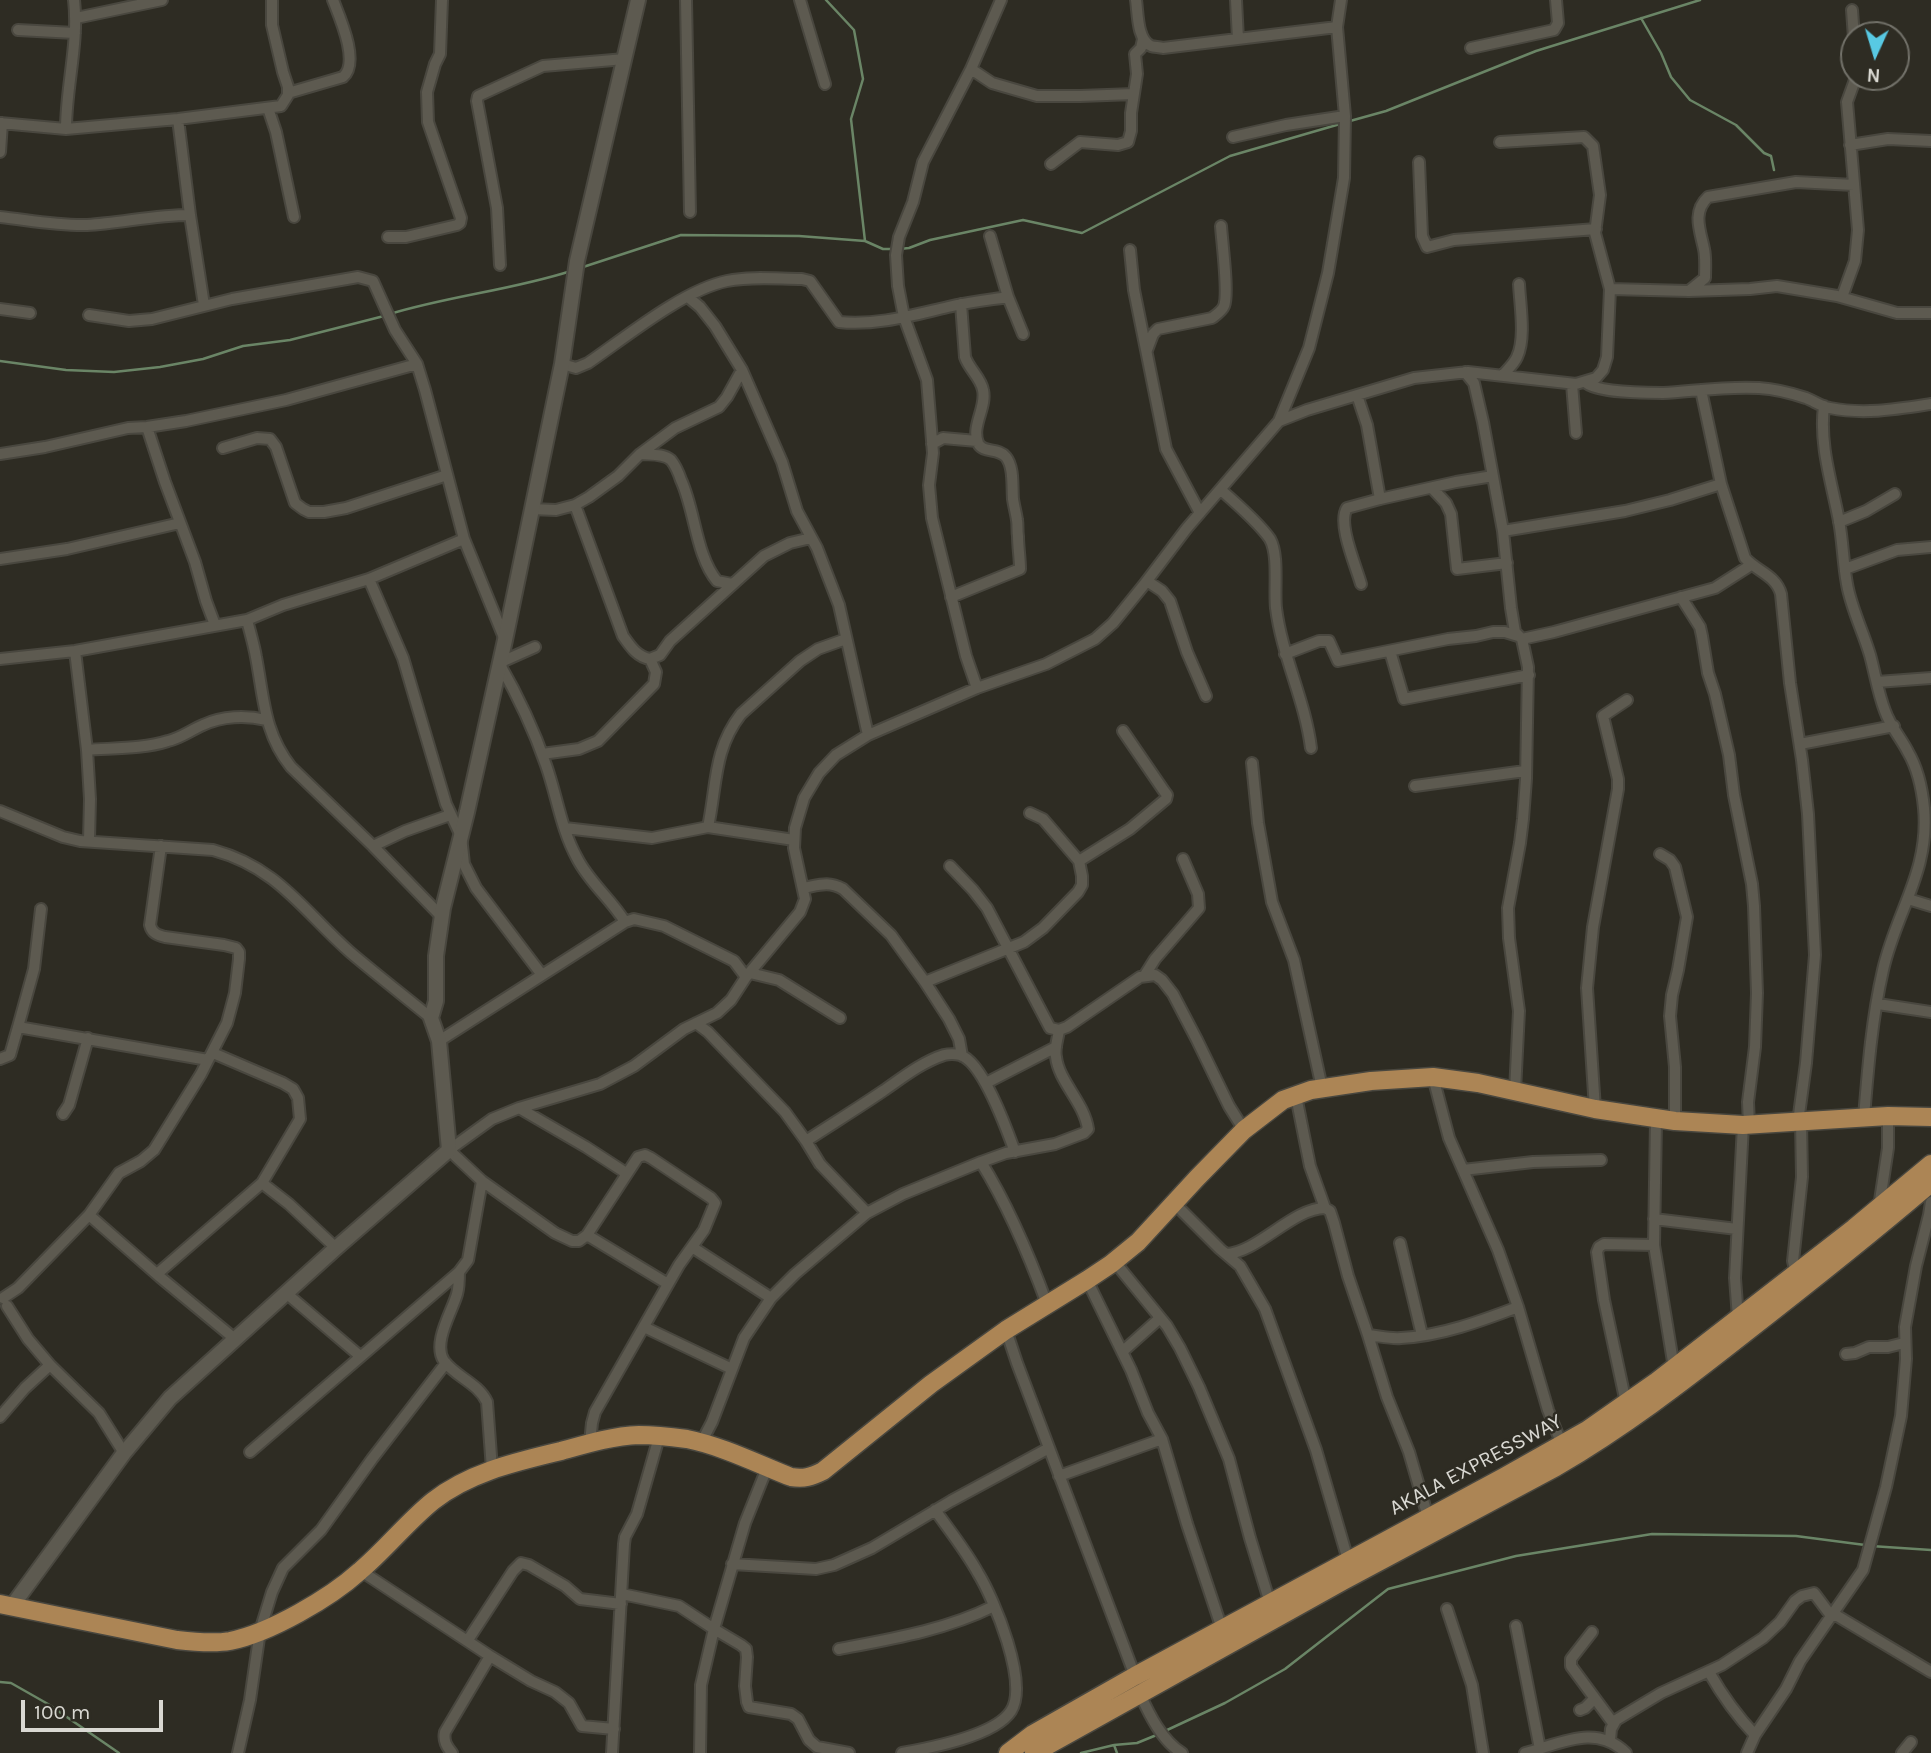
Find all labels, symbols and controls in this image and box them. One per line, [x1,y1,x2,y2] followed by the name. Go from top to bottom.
[1840,21,1910,91] north arrow
[1866,64,1881,86] text: N
[1385,1409,1567,1521] street label: AKALA EXPRESSWAY
[24,1686,166,1730] scale bar
[34,1700,91,1724] text: 100 m

